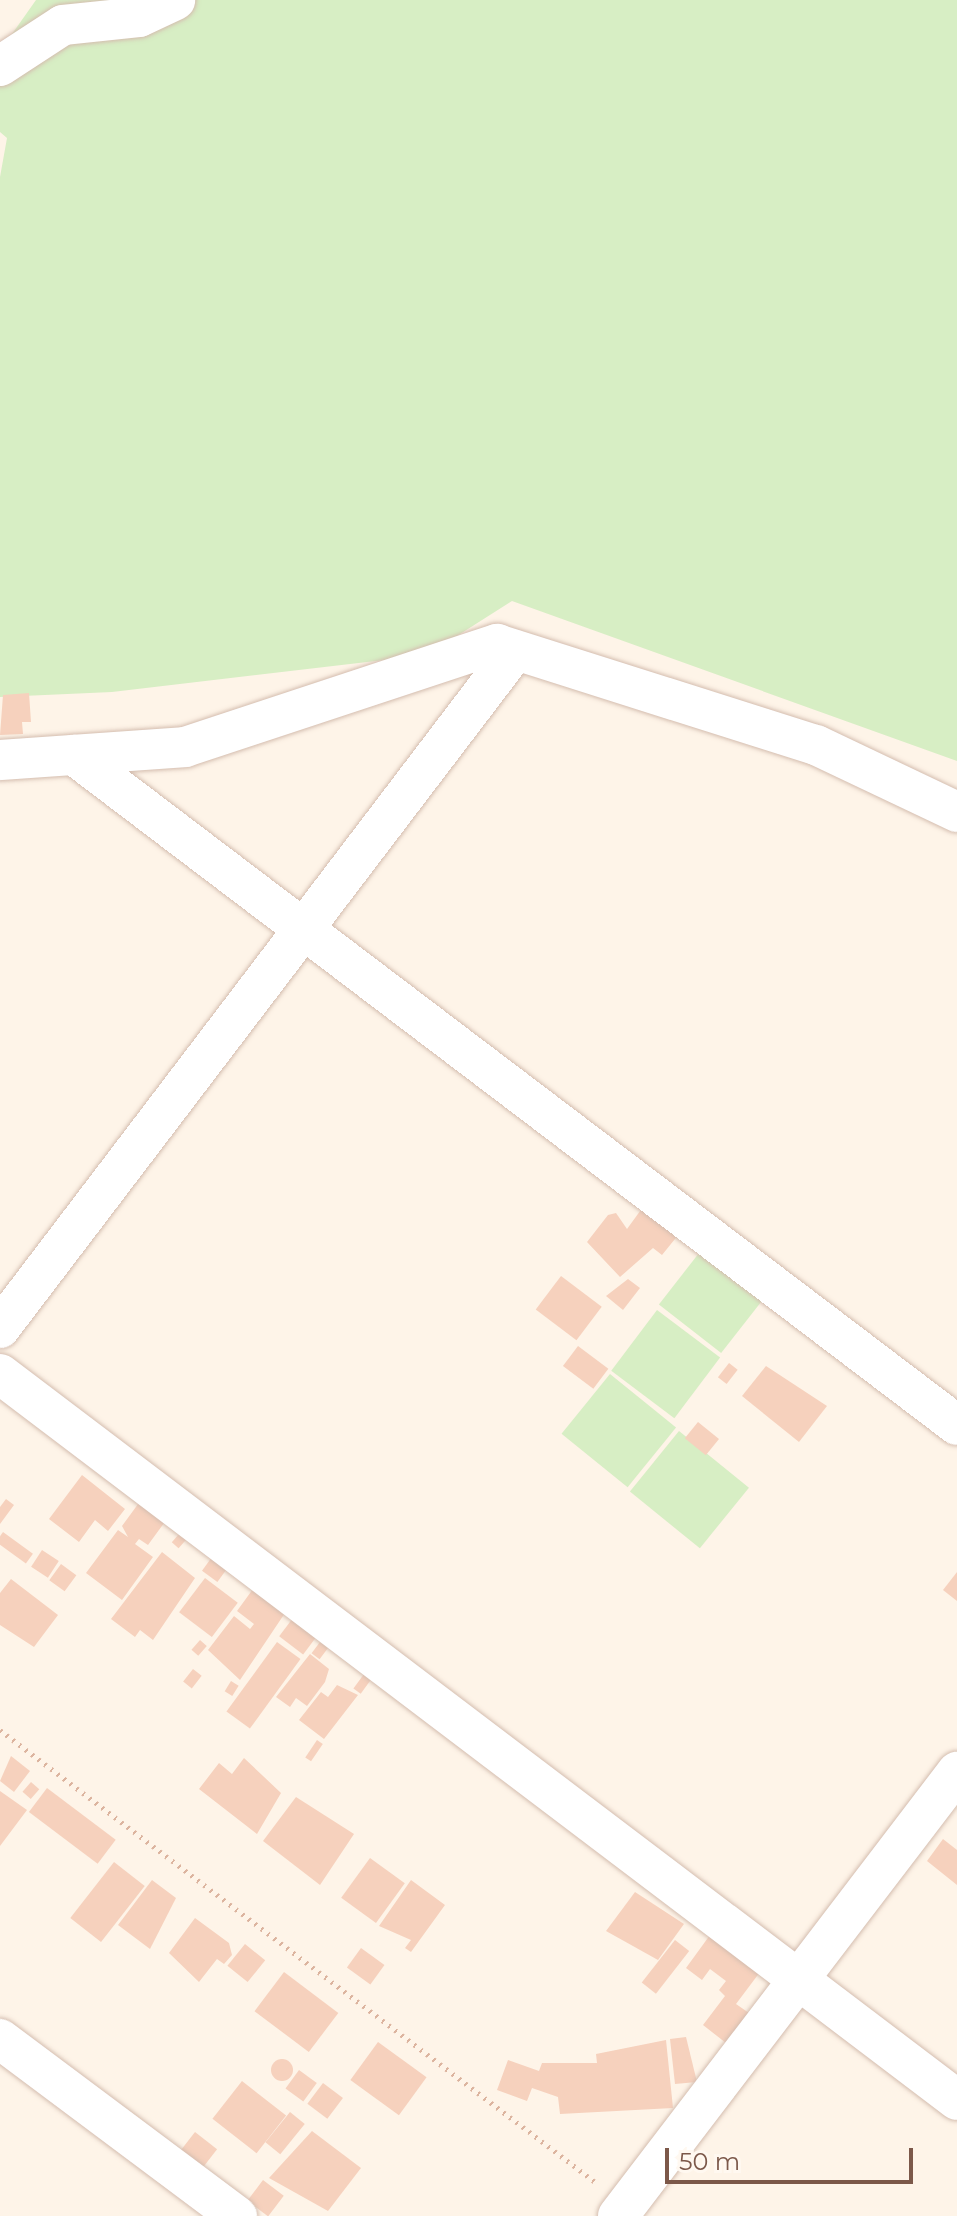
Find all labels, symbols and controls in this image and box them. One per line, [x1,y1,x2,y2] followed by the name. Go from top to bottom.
[669,2132,917,2182] scale bar
[679,2147,740,2176] text: 50 m

